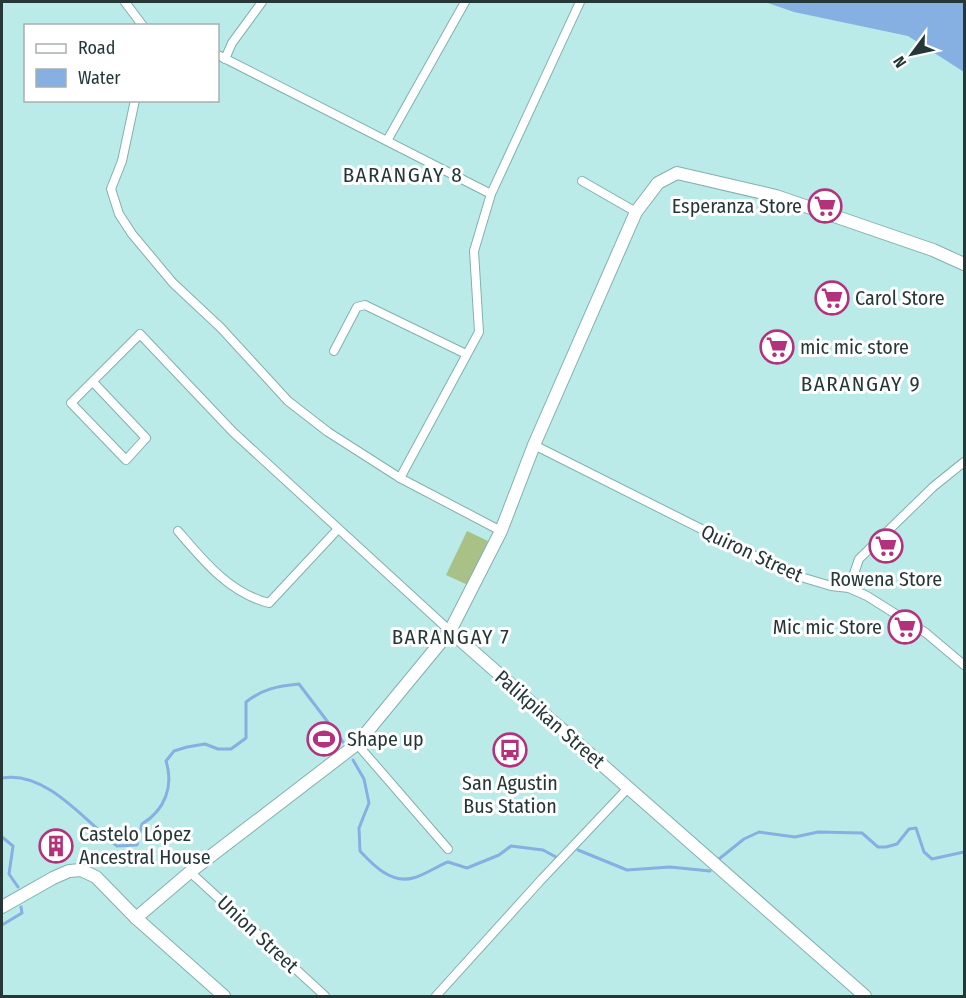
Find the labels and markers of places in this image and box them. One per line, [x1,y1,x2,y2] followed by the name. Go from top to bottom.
[807,188,843,224] supermarket icon: Esperanza Store
[672,194,802,218] place label: Esperanza Store
[814,280,850,316] supermarket icon: Carol Store
[855,286,945,310] place label: Carol Store
[759,329,795,365] supermarket icon: mic mic store
[800,335,909,359] place label: mic mic store
[868,528,904,564] supermarket icon: Rowena Store
[830,567,942,591] place label: Rowena Store
[887,609,923,645] supermarket icon: Mic mic Store
[773,615,882,639] place label: Mic mic Store
[306,721,342,757] sports icon: Shape up
[347,727,424,751] place label: Shape up
[492,732,528,768] bus stop icon: San Agustin Bus Station
[462,771,558,818] place label: San Agustin Bus Station
[79,822,211,869] place label: Castelo López Ancestral House
[38,828,74,864] building icon: Castelo López Ancestral House

